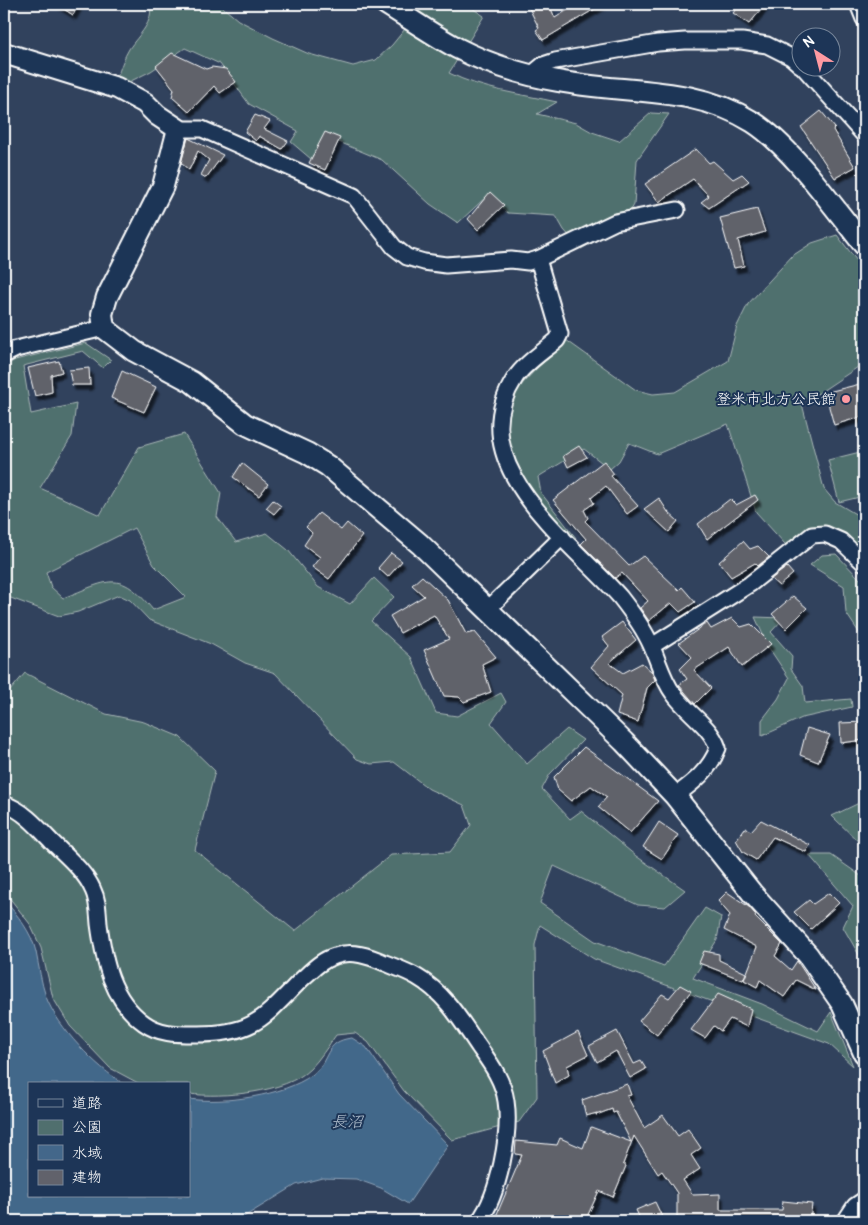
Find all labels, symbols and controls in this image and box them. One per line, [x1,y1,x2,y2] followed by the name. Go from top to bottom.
[790,28,840,78] north arrow
[800,32,817,52] text: N
[716,390,836,409] place label: 登米市北方公民館
[840,393,852,405] marker: 登米市北方公民館
[28,1082,190,1198] legend
[72,1094,102,1113] text: 道路
[331,1112,365,1132] water label: 長沼
[72,1118,102,1137] text: 公園
[72,1144,102,1163] text: 水域
[72,1168,102,1187] text: 建物

